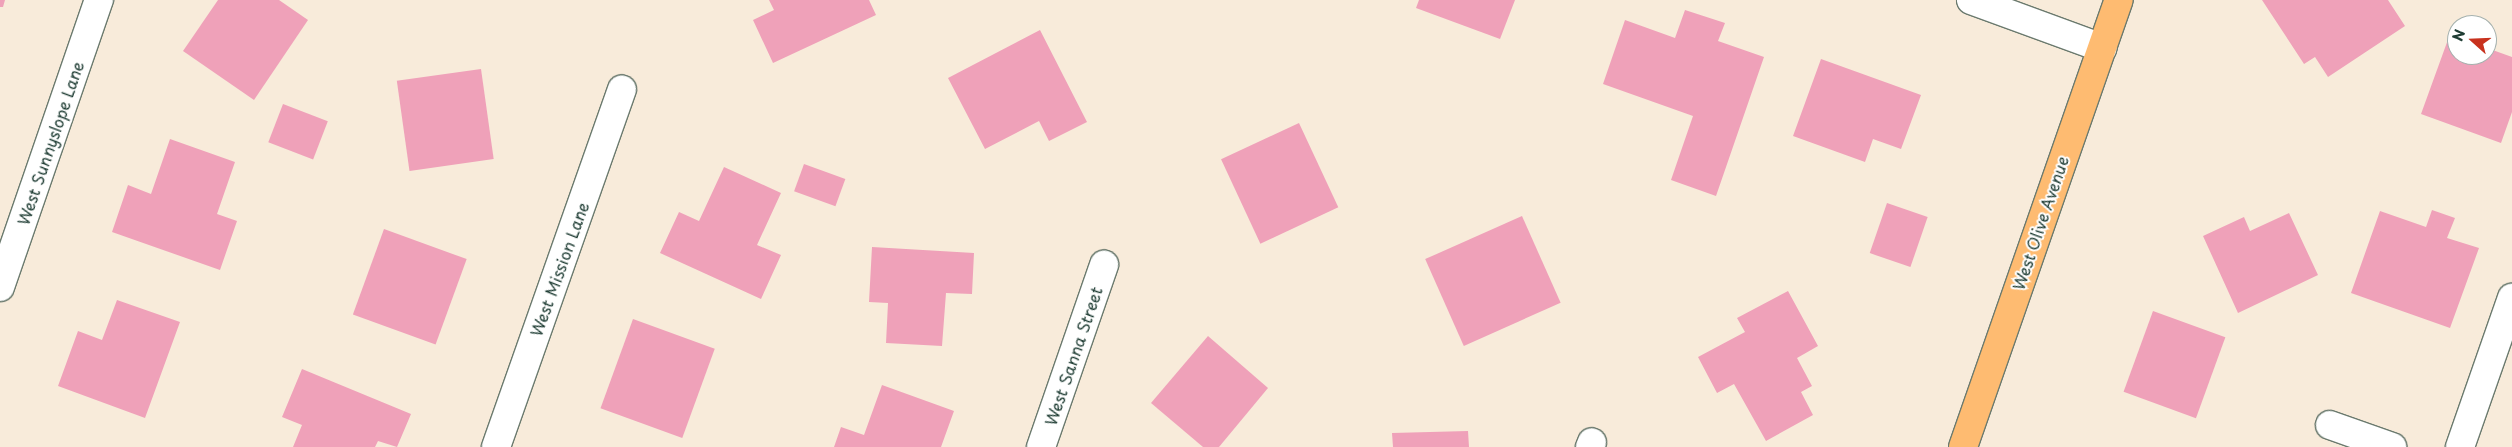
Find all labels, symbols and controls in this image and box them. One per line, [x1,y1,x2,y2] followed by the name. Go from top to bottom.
[2447,15,2497,65] north arrow
[2447,26,2470,44] text: N
[13,58,87,228] street label: West Sunnyslope Lane
[2008,153,2072,293] street label: West Olive Avenue
[526,199,592,339] street label: West Mission Lane
[1040,284,1106,428] street label: West Sanna Street

